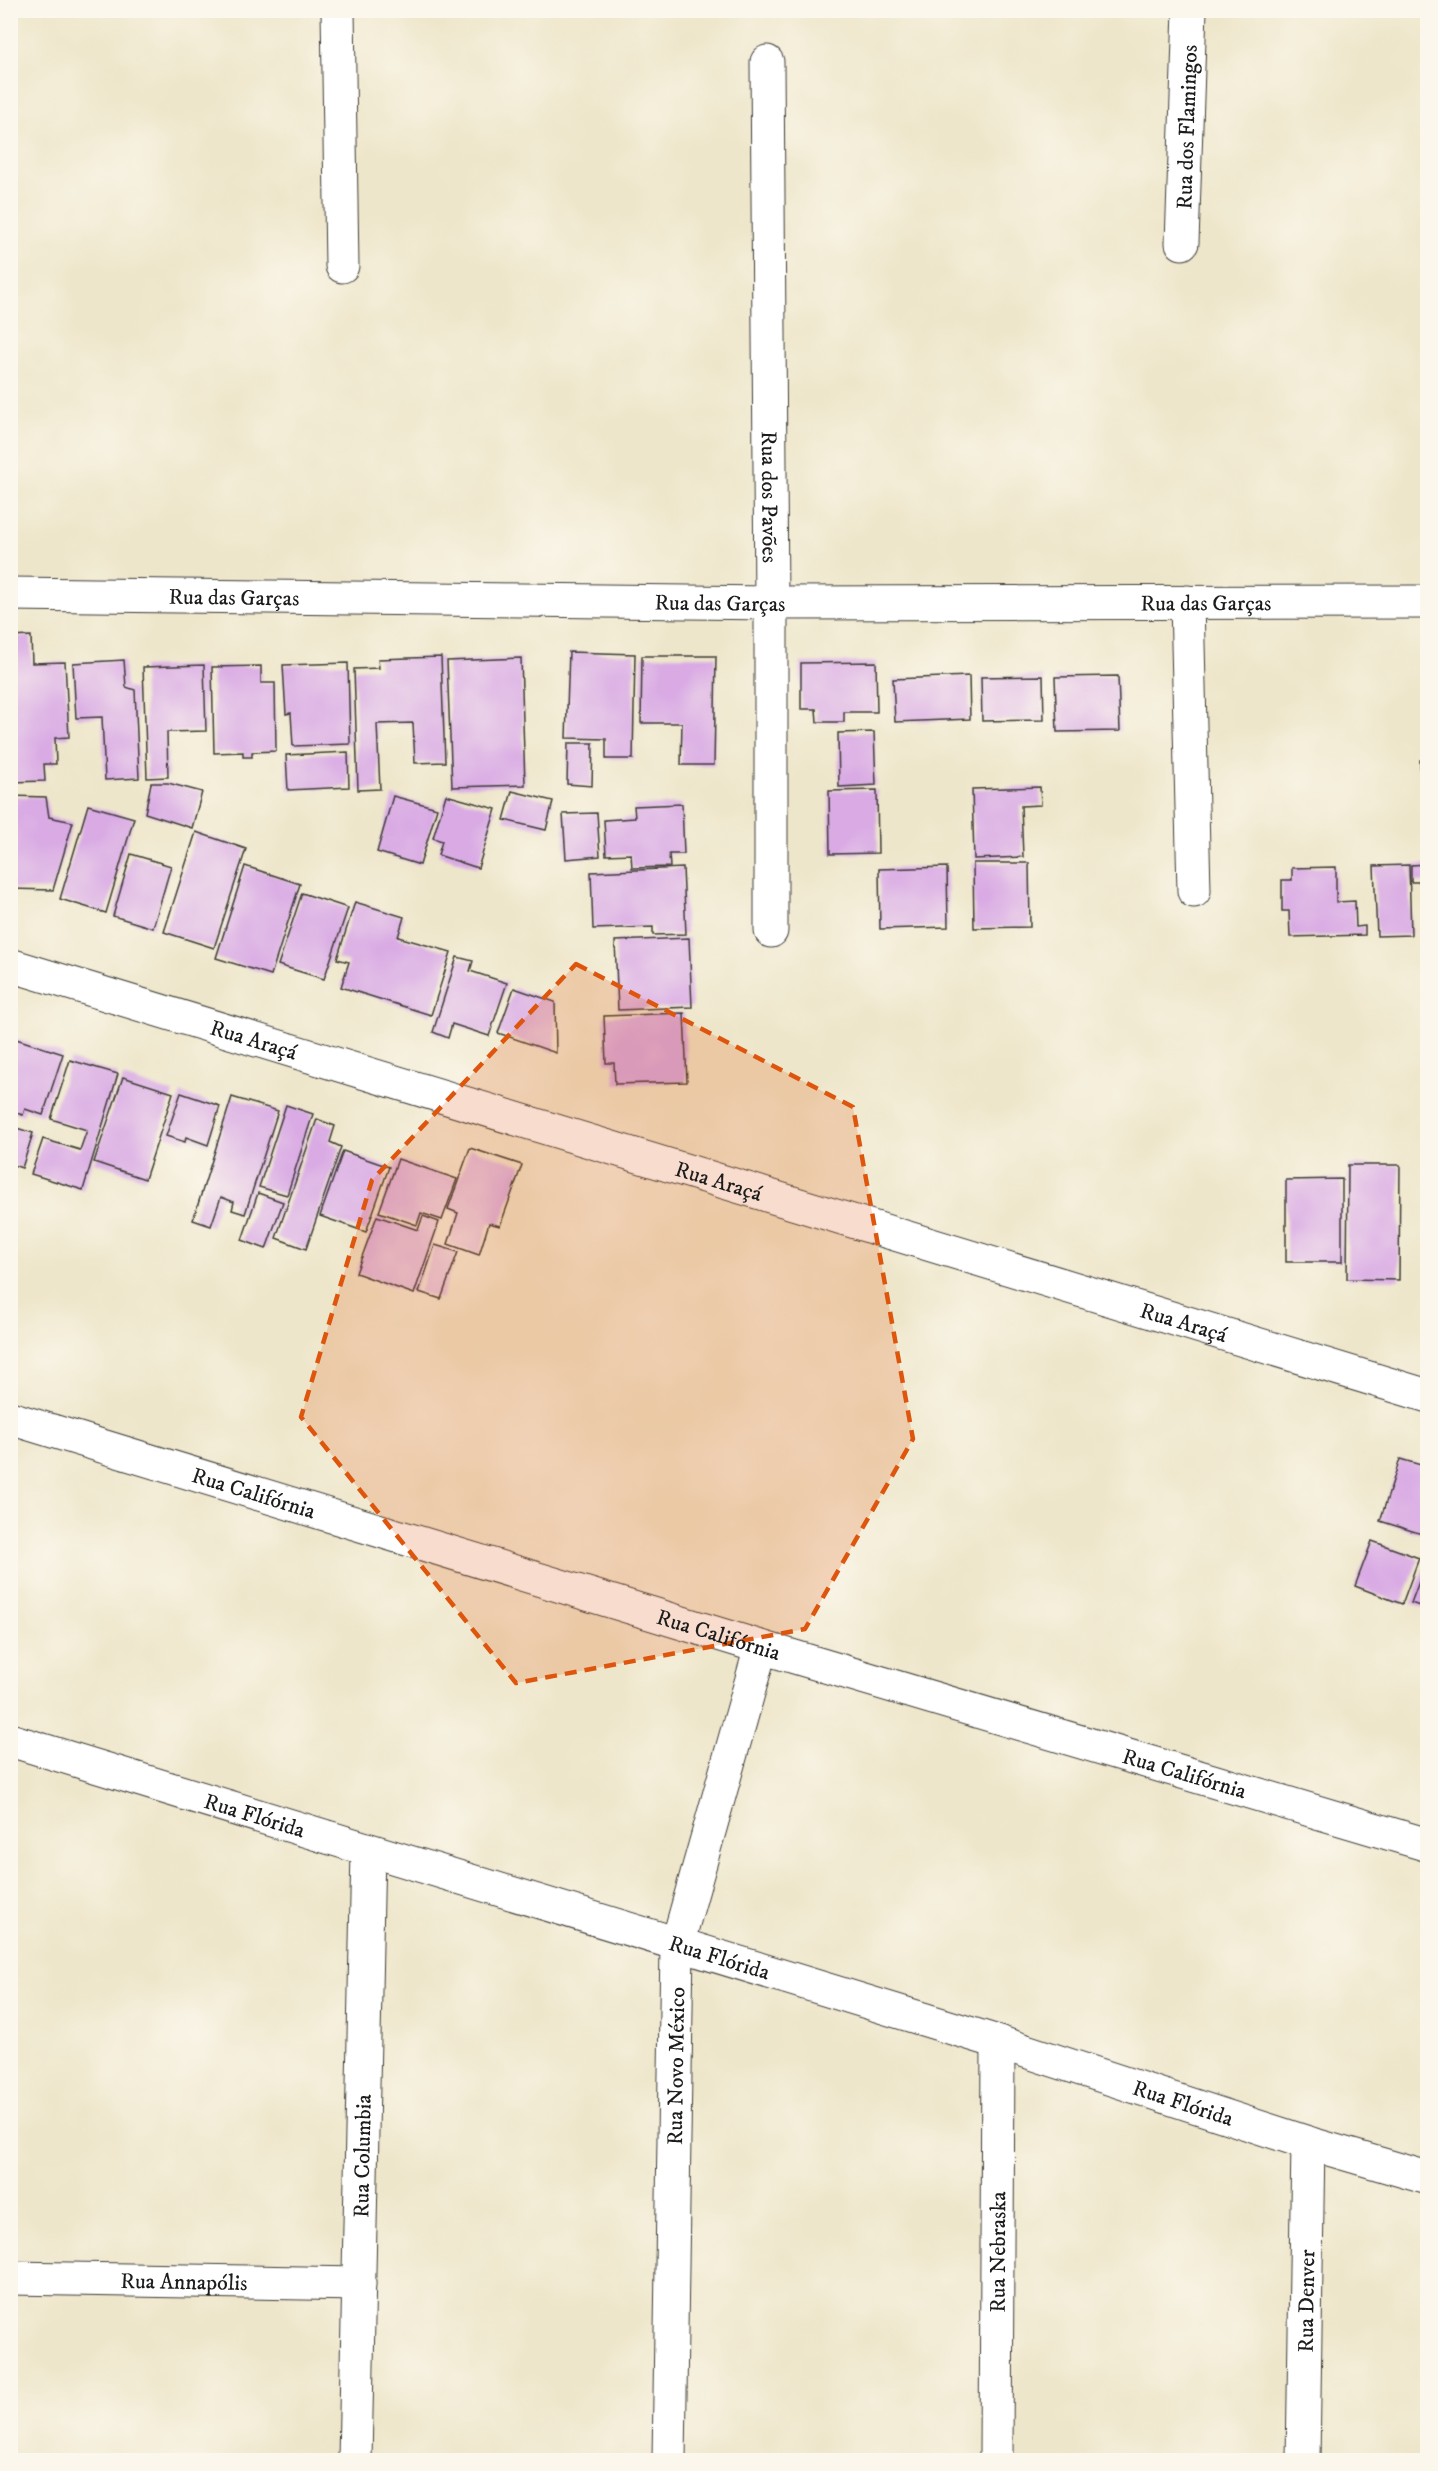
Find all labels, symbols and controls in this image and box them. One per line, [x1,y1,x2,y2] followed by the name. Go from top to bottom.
[1171,44,1204,210] street label: Rua dos Flamingos
[755,431,783,563] street label: Rua dos Pavões
[168,584,300,612] street label: Rua das Garças
[654,590,785,618] street label: Rua das Garças
[1141,590,1271,617] street label: Rua das Garças
[207,1015,301,1067] street label: Rua Araçá
[672,1156,766,1208] street label: Rua Araçá
[1137,1297,1231,1349] street label: Rua Araçá
[188,1462,319,1526] street label: Rua Califórnia
[653,1604,784,1667] street label: Rua Califórnia
[1119,1743,1250,1806] street label: Rua Califórnia
[201,1788,309,1845] street label: Rua Flórida
[665,1930,774,1987] street label: Rua Flórida
[662,1987,691,2145] street label: Rua Novo México
[1129,2075,1237,2133] street label: Rua Flórida
[348,2093,378,2218] street label: Rua Columbia
[985,2191,1012,2313] street label: Rua Nebraska
[1293,2248,1321,2353] street label: Rua Denver
[120,2268,248,2297] street label: Rua Annapólis

